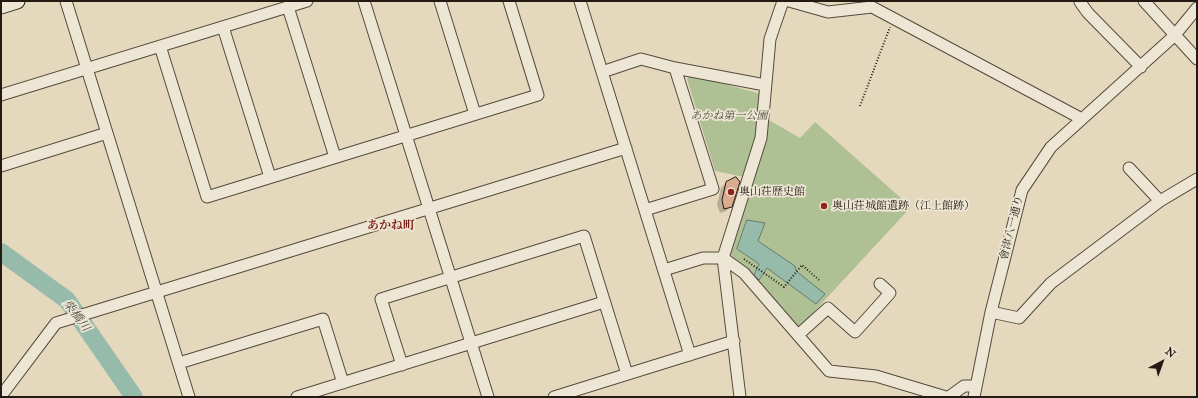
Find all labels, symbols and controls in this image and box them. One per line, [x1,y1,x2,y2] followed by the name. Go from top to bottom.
[691,109,767,123] park label: あかね第一公園
[739,185,805,199] place label: 奥山荘歴史館
[726,187,736,197] marker: 奥山荘歴史館
[998,194,1026,262] street label: 會津八一通り
[832,199,975,213] place label: 奥山荘城館遺跡（江上館跡）
[819,201,829,211] marker: 奥山荘城館遺跡（江上館跡）
[367,219,415,233] district label: あかね町
[59,297,93,335] water label: 柴橋川
[1142,342,1182,382] north arrow
[1162,345,1178,361] text: N

